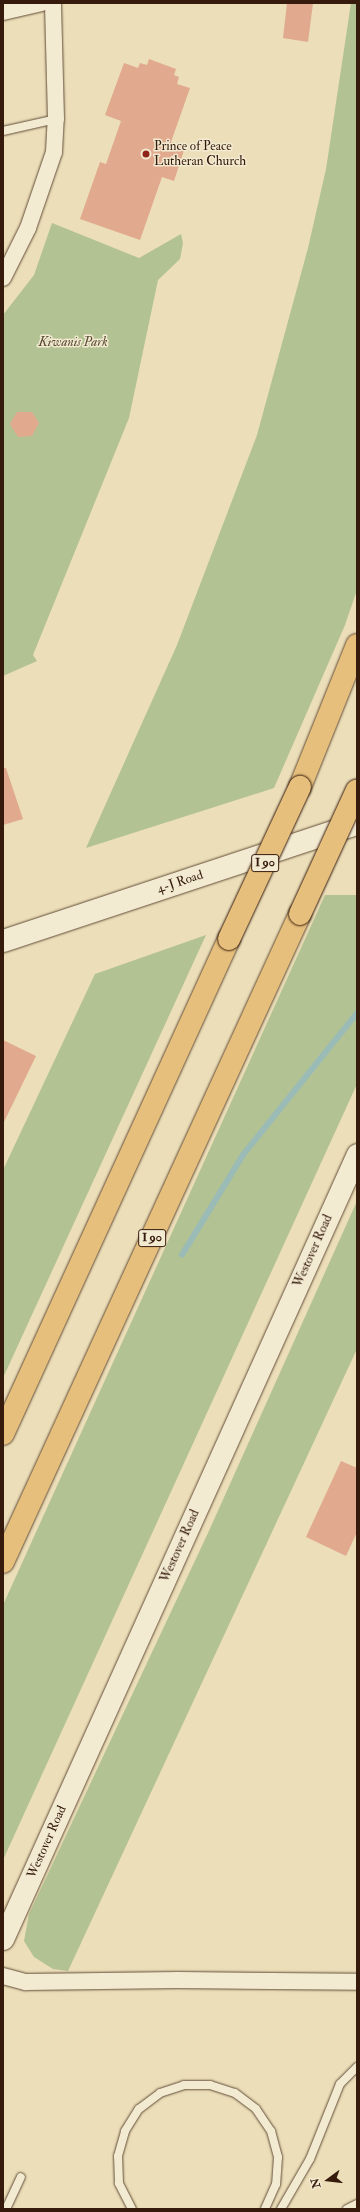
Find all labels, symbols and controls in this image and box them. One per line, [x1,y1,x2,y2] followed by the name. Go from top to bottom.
[154,139,246,170] place label: Prince of Peace Lutheran Church
[141,149,151,159] marker: Prince of Peace Lutheran Church
[38,334,108,350] park label: Kiwanis Park
[251,853,279,873] road number: I 90
[155,867,205,897] street label: 4-J Road
[290,1212,336,1290] street label: Westover Road
[138,1228,166,1248] road number: I 90
[157,1507,203,1585] street label: Westover Road
[24,1803,70,1881] street label: Westover Road
[308,2160,348,2200] north arrow
[308,2177,323,2190] text: N

